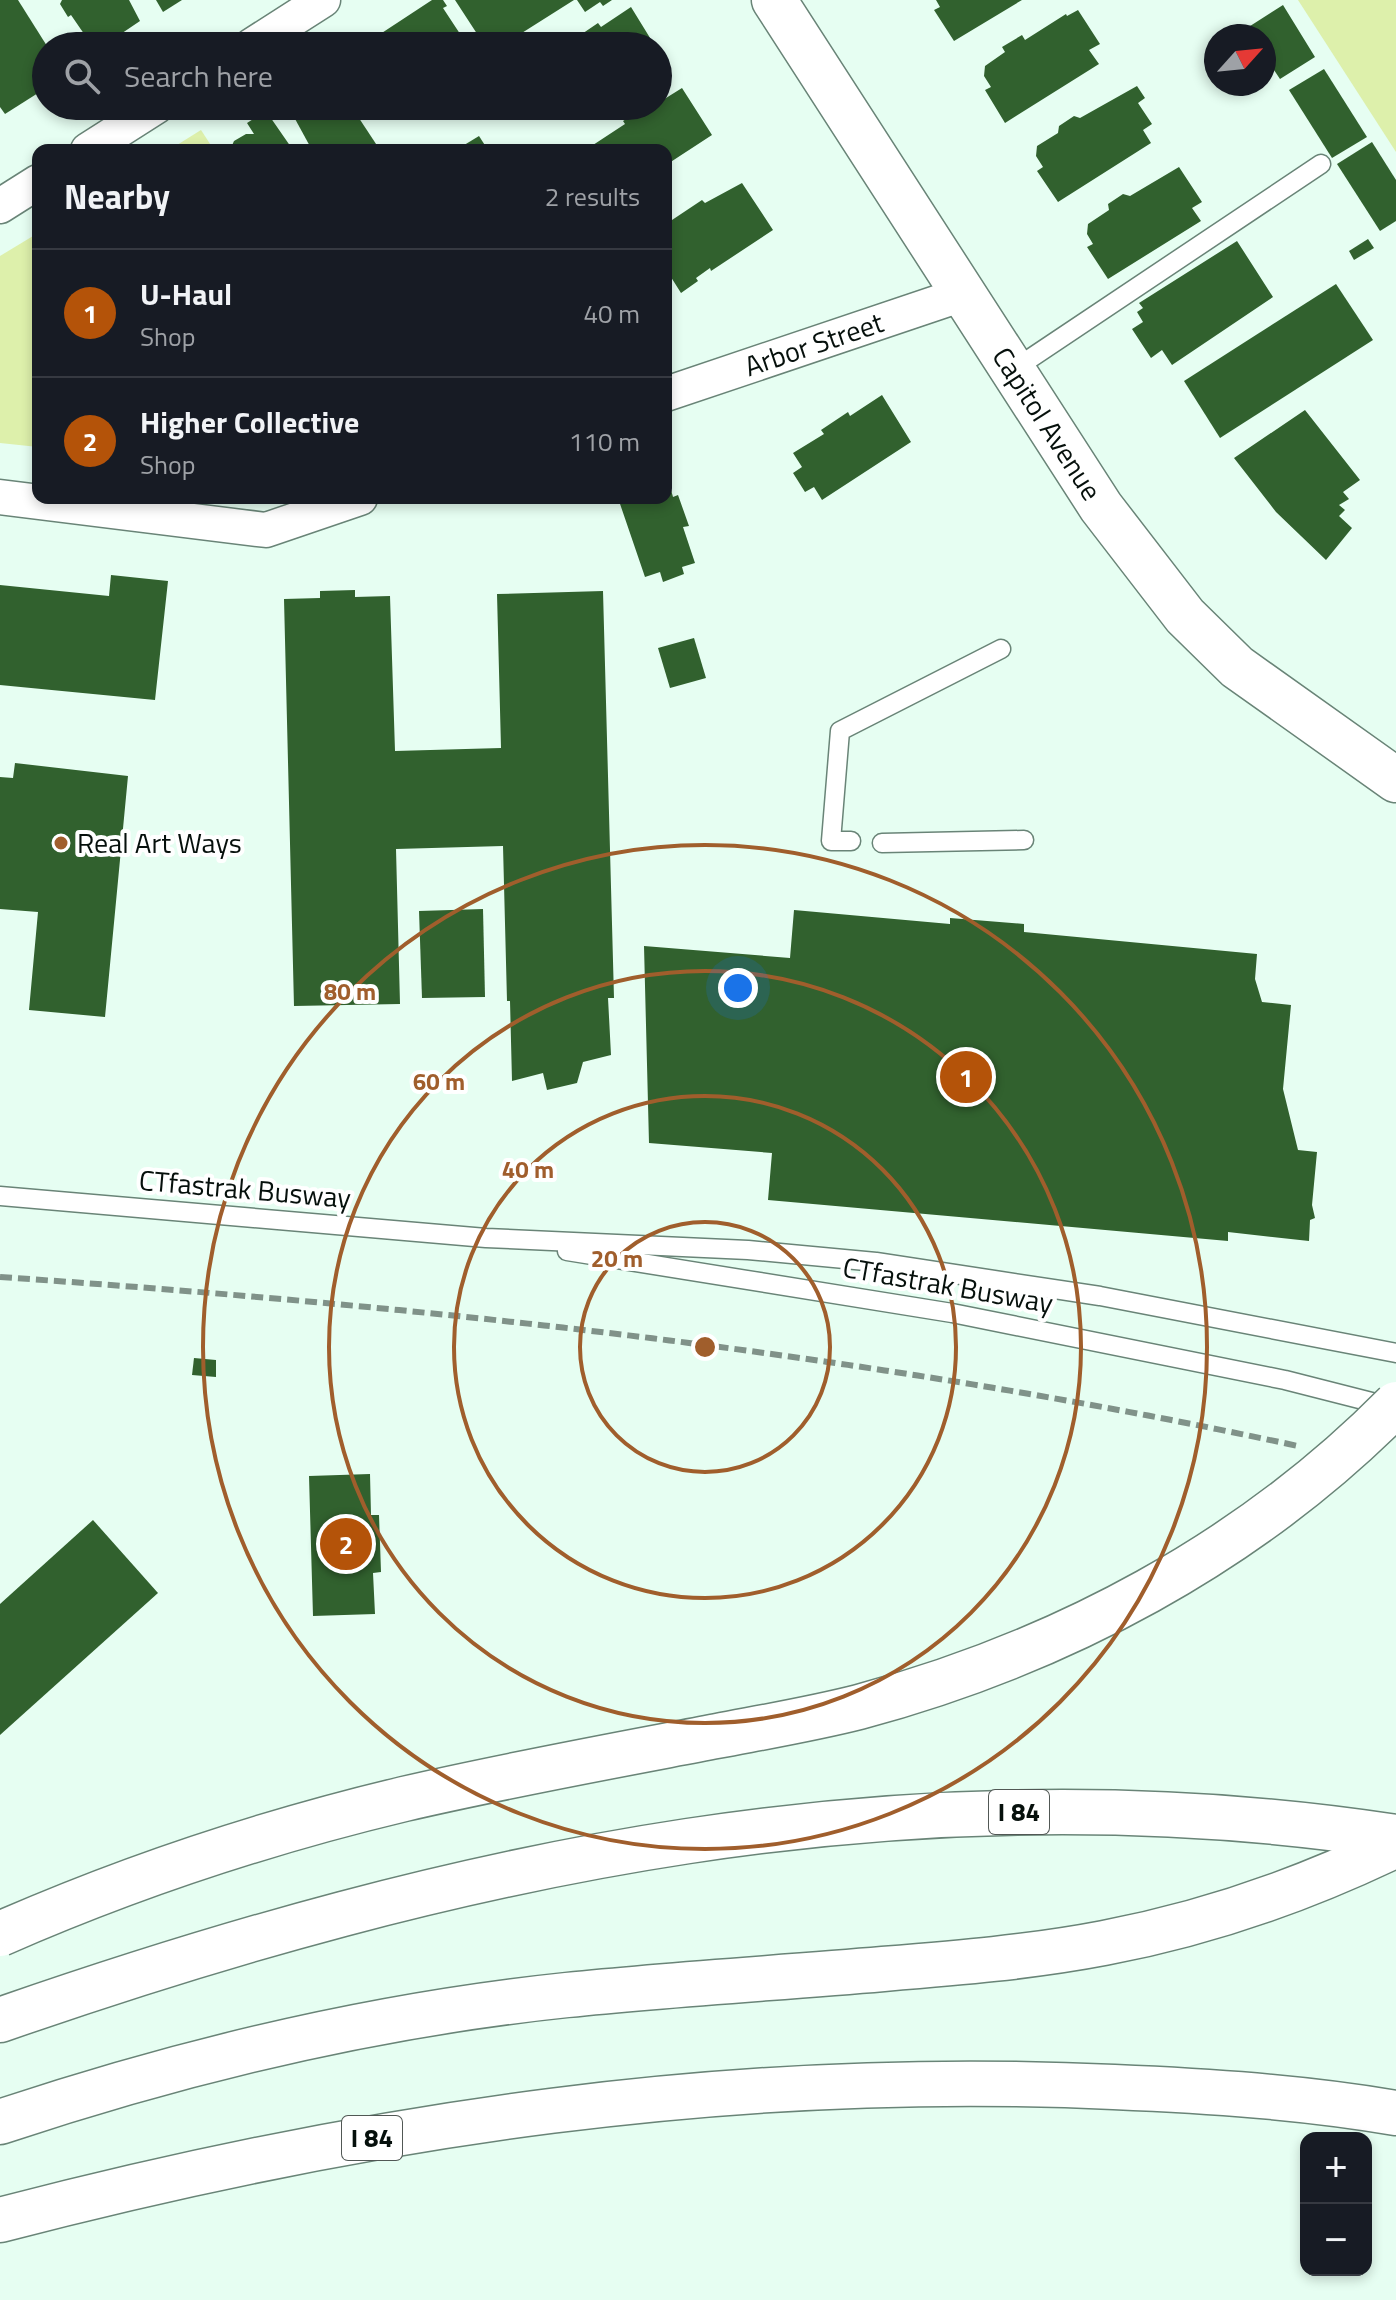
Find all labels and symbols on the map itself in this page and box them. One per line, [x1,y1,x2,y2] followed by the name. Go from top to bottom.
[1204,24,1276,96] north arrow
[739,300,889,387] street label: Arbor Street
[982,338,1113,508] street label: Capitol Avenue
[77,821,242,864] place label: Real Art Ways
[52,834,70,852] marker: Real Art Ways
[718,968,758,1008] your location
[324,973,376,1009] text: 80 m
[940,1047,992,1107] pin: 1
[413,1063,465,1099] text: 60 m
[502,1151,554,1187] text: 40 m
[137,1158,353,1219] street label: CTfastrak Busway
[591,1240,643,1276] text: 20 m
[840,1245,1057,1324] street label: CTfastrak Busway
[691,1333,719,1361] centre of rings
[320,1514,372,1574] pin: 2
[989,1790,1049,1834] road number: I 84
[342,2116,402,2160] road number: I 84

